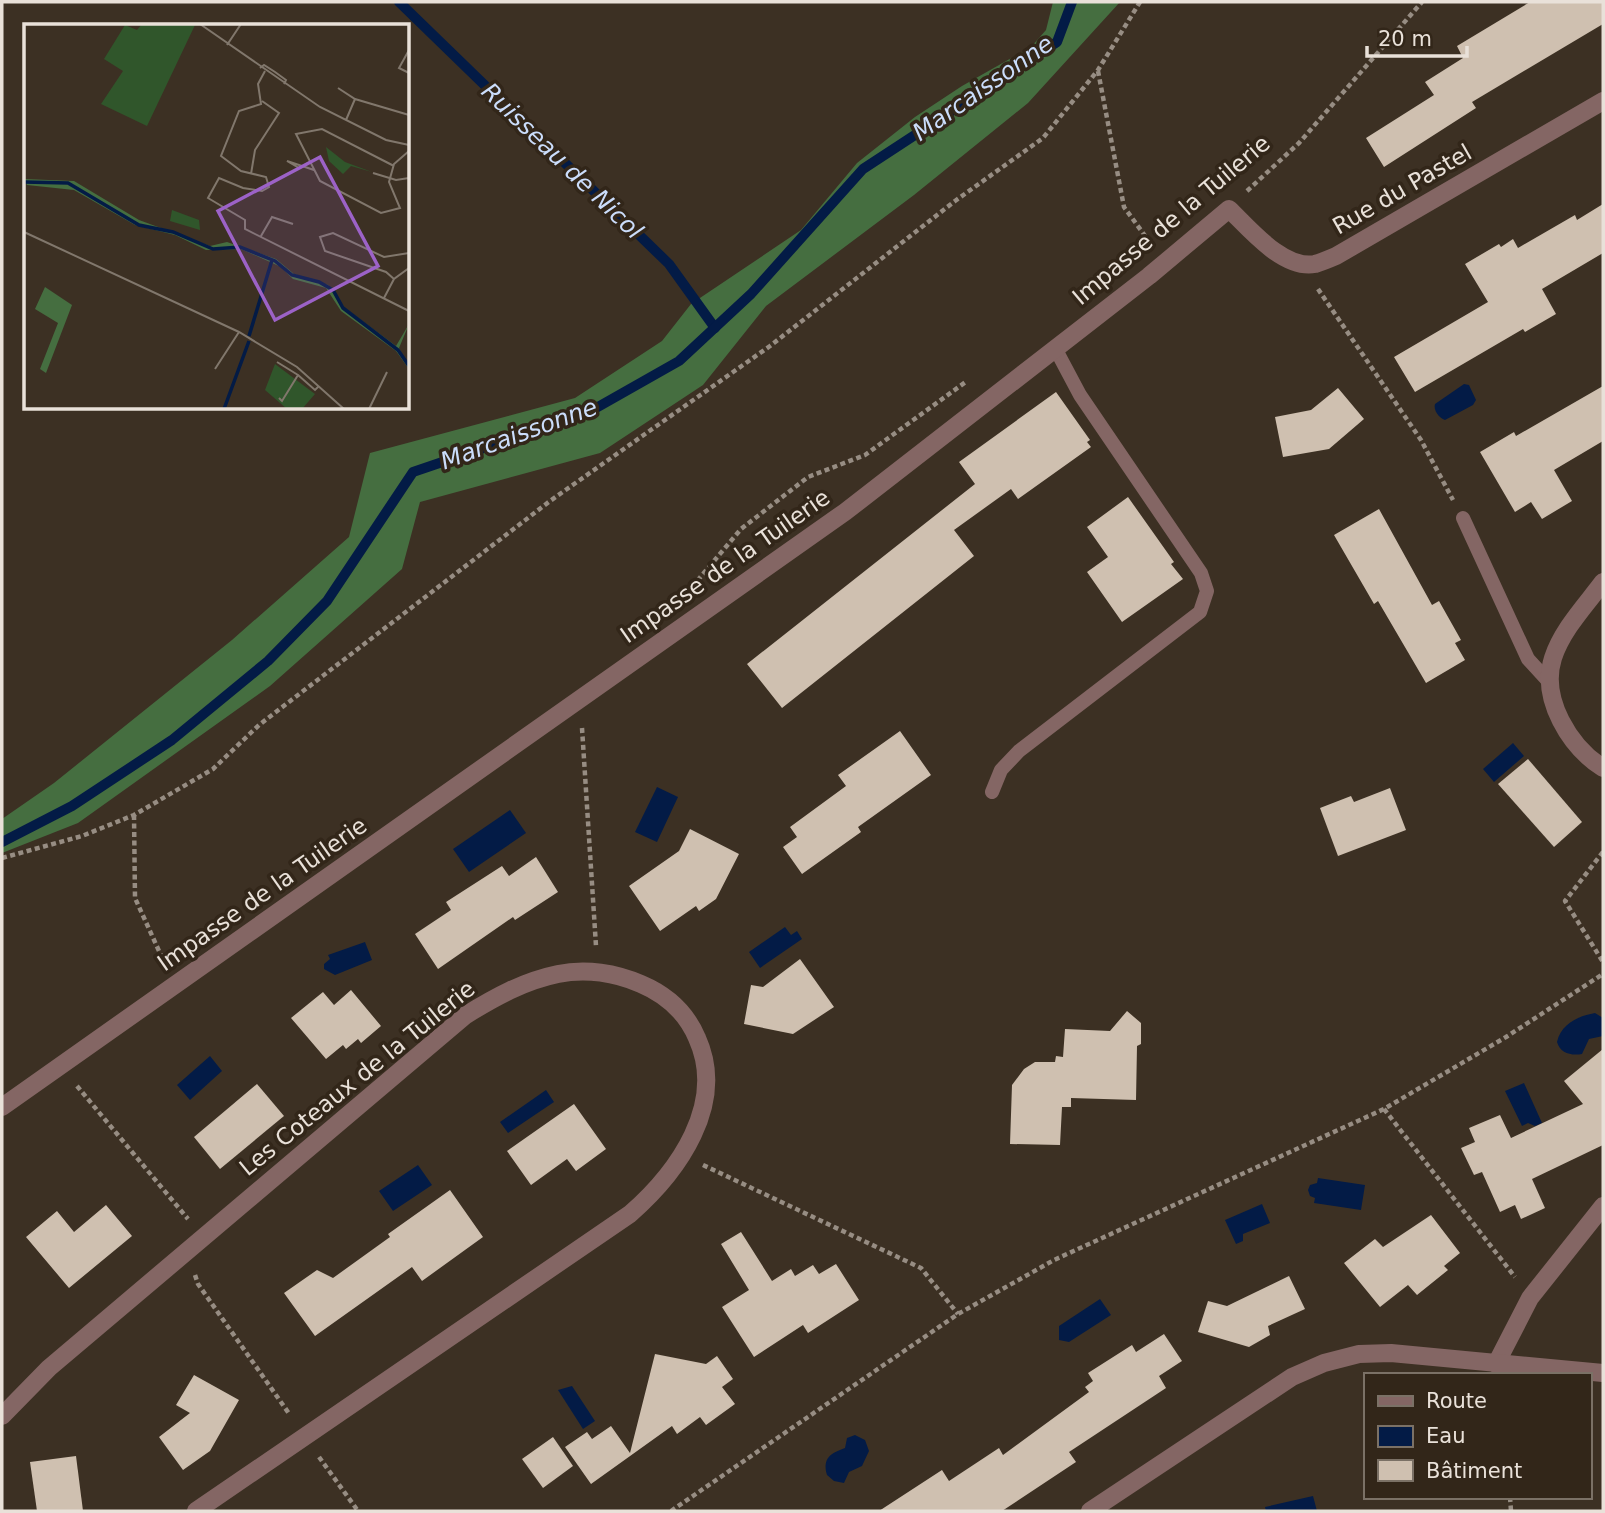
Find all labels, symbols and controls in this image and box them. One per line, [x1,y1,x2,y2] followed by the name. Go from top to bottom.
[1367,14,1467,58] scale bar
[24,24,410,410] inset map
[1378,27,1432,51] text: 20 m
[907,29,1059,147] water label: Marcaissonne
[476,77,648,245] water label: Ruisseau de Nicol
[1067,130,1275,310] street label: Impasse de la Tuilerie
[1328,139,1476,239] street label: Rue du Pastel
[437,393,601,475] water label: Marcaissonne
[615,484,835,648] street label: Impasse de la Tuilerie
[152,812,372,976] street label: Impasse de la Tuilerie
[234,975,480,1181] street label: Les Coteaux de la Tuilerie
[1364,1373,1591,1499] legend
[1426,1389,1487,1413] text: Route
[1426,1424,1465,1448] text: Eau
[1426,1459,1522,1483] text: Bâtiment

